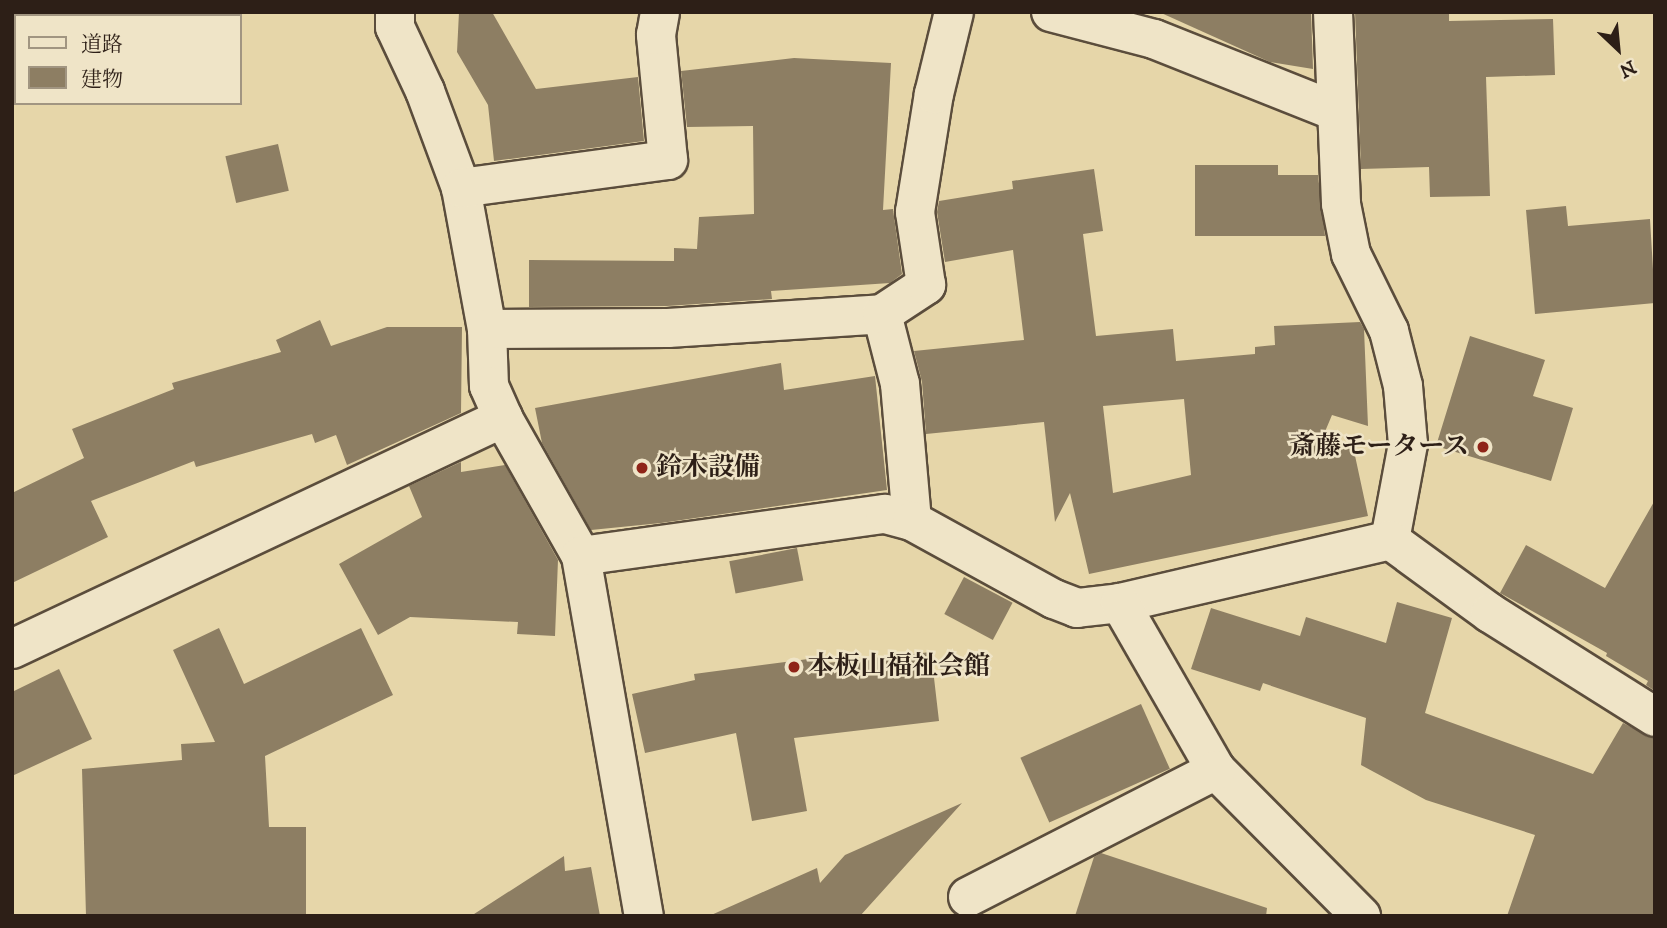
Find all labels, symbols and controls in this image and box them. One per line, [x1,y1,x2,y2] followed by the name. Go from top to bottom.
[14,14,242,105] legend
[1583,14,1653,84] north arrow
[81,32,123,58] text: 道路
[1615,55,1639,82] text: N
[81,67,123,93] text: 建物
[1288,431,1469,463] place label: 斎藤モータース
[1475,439,1491,455] marker: 斎藤モータース
[656,452,760,484] place label: 鈴木設備
[634,460,650,476] marker: 鈴木設備
[808,651,990,683] place label: 本板山福祉会館
[786,659,802,675] marker: 本板山福祉会館

